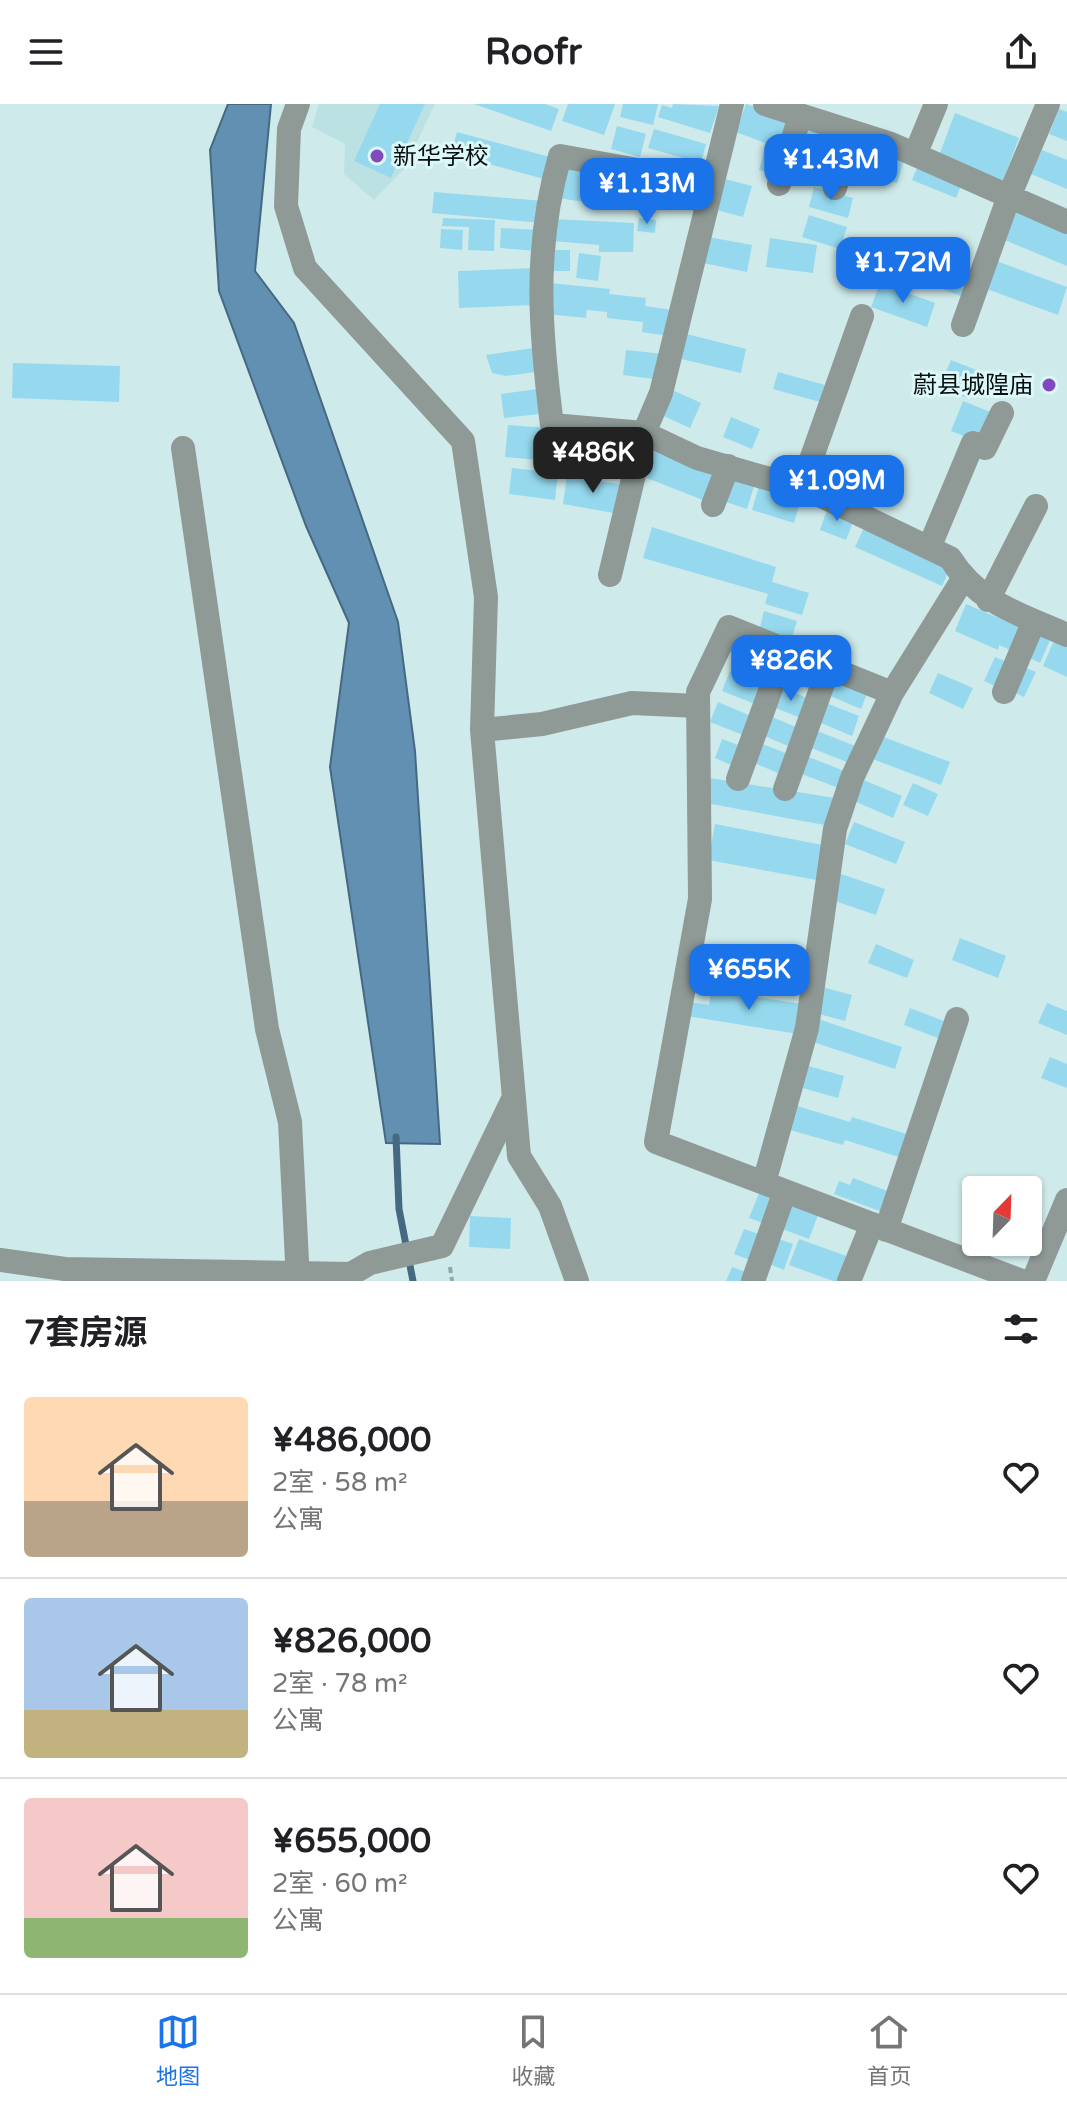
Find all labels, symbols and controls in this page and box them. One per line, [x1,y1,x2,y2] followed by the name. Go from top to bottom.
[24,30,68,74] icon: menu
[999,30,1043,74] icon: share
[485,31,582,74] text: Roofr
[766,134,896,202] pin: ¥1.43M
[393,142,489,171] place label: 新华学校
[782,144,880,175] text: ¥1.43M
[368,147,386,165] marker: 新华学校
[582,158,712,226] pin: ¥1.13M
[598,168,696,199] text: ¥1.13M
[838,237,968,305] pin: ¥1.72M
[854,247,952,278] text: ¥1.72M
[913,371,1033,400] place label: 蔚县城隍庙
[1040,376,1058,394] marker: 蔚县城隍庙
[537,427,649,495] pin: ¥486K
[551,437,635,468] text: ¥486K
[772,455,902,523] pin: ¥1.09M
[788,465,886,496] text: ¥1.09M
[735,635,847,703] pin: ¥826K
[749,645,833,676] text: ¥826K
[693,944,805,1012] pin: ¥655K
[707,954,791,985] text: ¥655K
[962,1176,1042,1256] north arrow
[962,1176,1042,1256] map controls
[999,1307,1043,1351] icon: filters
[24,1313,147,1354] text: 7套房源
[272,1420,431,1461] text: ¥486,000
[88,1429,184,1525] icon: home
[999,1455,1043,1499] icon: heart
[272,1467,408,1498] text: 2室 · 58 m²
[272,1504,324,1535] text: 公寓
[272,1621,431,1662] text: ¥826,000
[88,1630,184,1726] icon: home
[999,1656,1043,1700] icon: heart
[272,1668,408,1699] text: 2室 · 78 m²
[272,1705,324,1736] text: 公寓
[272,1821,431,1862] text: ¥655,000
[88,1830,184,1926] icon: home
[999,1856,1043,1900] icon: heart
[272,1868,408,1899] text: 2室 · 60 m²
[272,1905,324,1936] text: 公寓
[156,2010,200,2090] tab: 地图
[511,2010,555,2090] tab: 收藏
[867,2010,911,2090] tab: 首页

